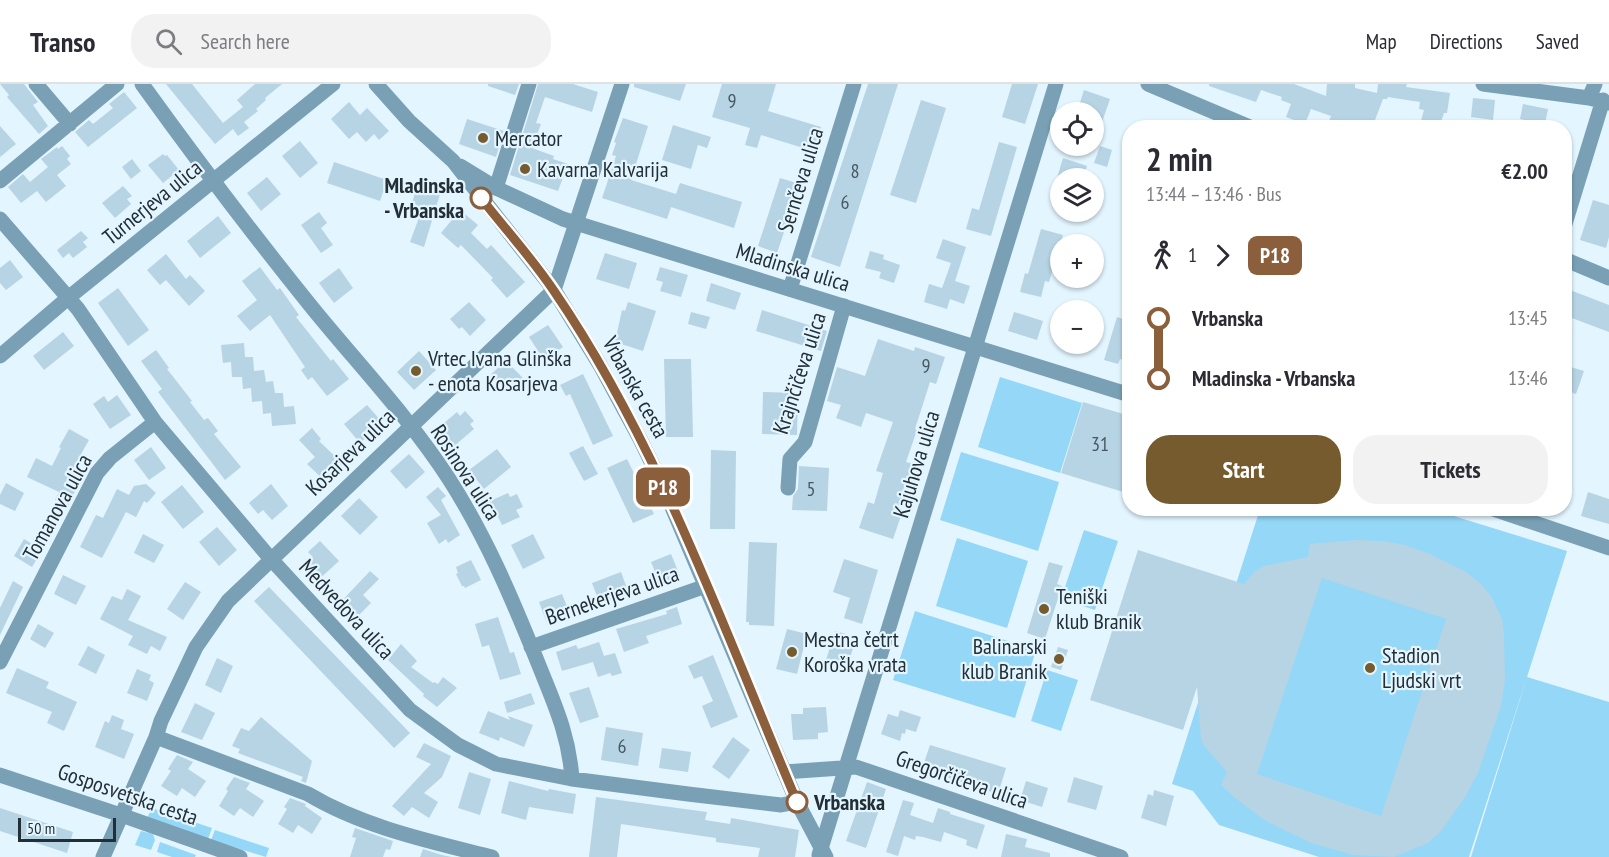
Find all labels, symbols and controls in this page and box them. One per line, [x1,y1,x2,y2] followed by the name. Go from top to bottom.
[131,14,551,68] search box
[30,23,95,60] text: Transo
[152,25,185,58] icon: search
[200,27,290,55] text: Search here
[1366,28,1397,55] text: Map
[1430,28,1503,55] text: Directions
[1536,28,1579,55] text: Saved
[728,88,737,114] house number: 9
[1050,102,1104,354] map controls
[1050,102,1104,156] button: locate
[495,124,562,152] place label: Mercator
[771,124,829,236] street label: Sernčeva ulica
[476,131,490,145] marker: Mercator
[1146,137,1213,180] text: 2 min
[97,153,207,251] street label: Turnerjeva ulica
[537,155,669,183] place label: Kavarna Kalvarija
[1501,157,1548,185] text: €2.00
[851,158,860,184] house number: 8
[518,162,532,176] marker: Kavarna Kalvarija
[1050,168,1104,222] button: layers
[384,171,464,224] place label: Mladinska - Vrbanska
[1146,181,1281,207] text: 13:44 – 13:46 · Bus
[470,187,492,209] marker: Mladinska - Vrbanska
[841,189,850,215] house number: 6
[1050,234,1104,288] button: +
[733,236,853,298] street label: Mladinska ulica
[1146,239,1179,272] icon: walk
[1206,239,1239,272] icon: forward
[1188,242,1197,268] text: 1
[1260,242,1290,269] text: P18
[1050,300,1104,354] button: −
[1192,304,1263,332] text: Vrbanska
[1508,305,1548,331] text: 13:45
[766,309,832,437] street label: Krajnčičeva ulica
[596,331,675,443] street label: Vrbanska cesta
[427,344,571,397] place label: Vrtec Ivana Glinška - enota Kosarjeva
[922,353,931,379] house number: 9
[409,364,423,378] marker: Vrtec Ivana Glinška - enota Kosarjeva
[1192,364,1355,392] text: Mladinska - Vrbanska
[1508,365,1548,391] text: 13:46
[300,403,400,501] street label: Kosarjeva ulica
[886,407,946,521] street label: Kajuhova ulica
[425,419,507,525] street label: Rosinova ulica
[1091,431,1109,457] house number: 31
[1146,435,1341,504] button: Start
[1353,435,1548,504] button: Tickets
[16,449,98,565] street label: Tomanova ulica
[628,468,698,506] line badge: P18
[648,474,678,501] text: P18
[807,476,816,502] house number: 5
[293,553,401,665] street label: Medvedova ulica
[542,559,682,631] street label: Bernekerjeva ulica
[1056,582,1142,635] place label: Teniški klub Branik
[1037,602,1051,616] marker: Teniški klub Branik
[804,625,907,678] place label: Mestna četrt Koroška vrata
[961,632,1047,685] place label: Balinarski klub Branik
[1382,641,1461,694] place label: Stadion Ljudski vrt
[785,645,799,659] marker: Mestna četrt Koroška vrata
[1052,652,1066,666] marker: Balinarski klub Branik
[1363,661,1377,675] marker: Stadion Ljudski vrt
[618,733,627,759] house number: 6
[892,743,1032,815] street label: Gregorčičeva ulica
[54,757,202,831] street label: Gosposvetska cesta
[813,788,885,816] place label: Vrbanska
[786,791,808,813] marker: Vrbanska
[18,815,116,842] scale bar
[27,818,55,838] text: 50 m

